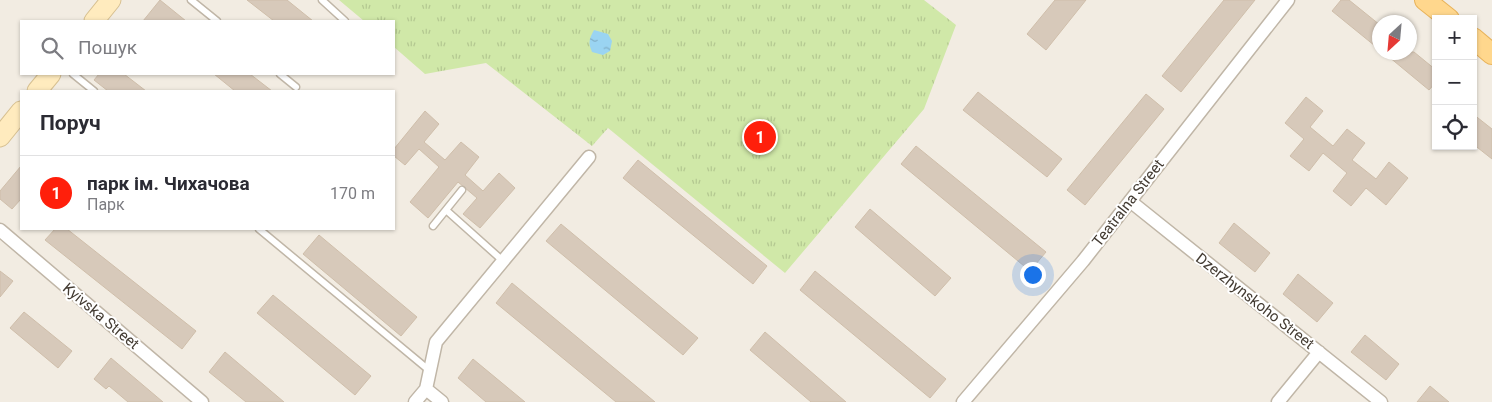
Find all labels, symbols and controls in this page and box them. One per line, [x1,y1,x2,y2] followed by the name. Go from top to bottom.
[1372,15,1417,60] north arrow
[1432,15,1477,150] map controls
[1432,15,1477,60] button: +
[20,20,395,75] search box
[38,34,66,62] icon: search
[78,36,137,59] text: Пошук
[1432,60,1477,105] button: −
[1432,105,1477,150] button: locate
[40,111,101,135] text: Поруч
[744,118,776,156] pin: 1
[1088,156,1168,250] street label: Teatralna Street
[87,172,250,195] text: парк ім. Чихачова
[51,184,61,203] text: 1
[330,184,375,203] text: 170 m
[87,195,125,214] text: Парк
[1192,249,1318,353] street label: Dzerzhynskoho Street
[1020,262,1046,288] your location
[59,279,143,353] street label: Kyivska Street

